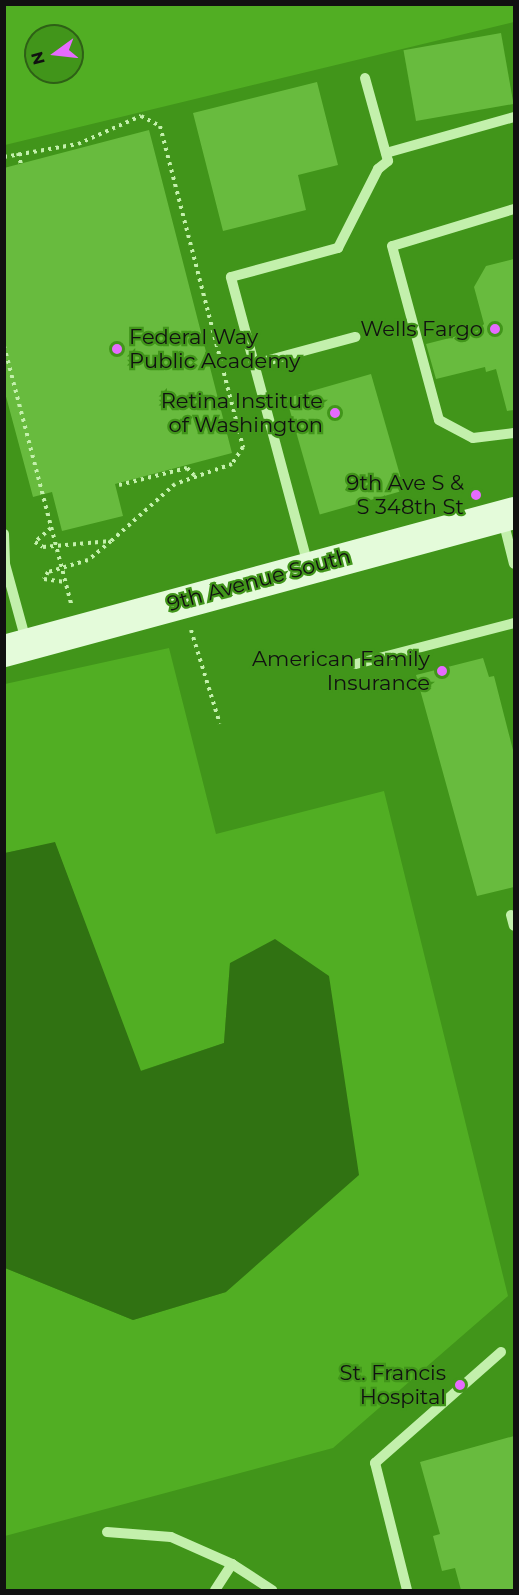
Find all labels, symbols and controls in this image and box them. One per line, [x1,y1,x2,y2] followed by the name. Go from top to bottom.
[24,24,84,84] north arrow
[27,50,49,67] text: N
[360,316,483,342] place label: Wells Fargo
[488,322,502,336] marker: Wells Fargo
[129,324,300,374] place label: Federal Way Public Academy
[110,342,124,356] marker: Federal Way Public Academy
[161,388,323,438] place label: Retina Institute of Washington
[328,406,342,420] marker: Retina Institute of Washington
[347,470,464,520] place label: 9th Ave S & S 348th St
[469,488,483,502] marker: 9th Ave S & S 348th St
[165,543,353,617] street label: 9th Avenue South
[252,646,430,696] place label: American Family Insurance
[435,664,449,678] marker: American Family Insurance
[340,1360,446,1410] place label: St. Francis Hospital
[451,1376,469,1394] marker: St. Francis Hospital

